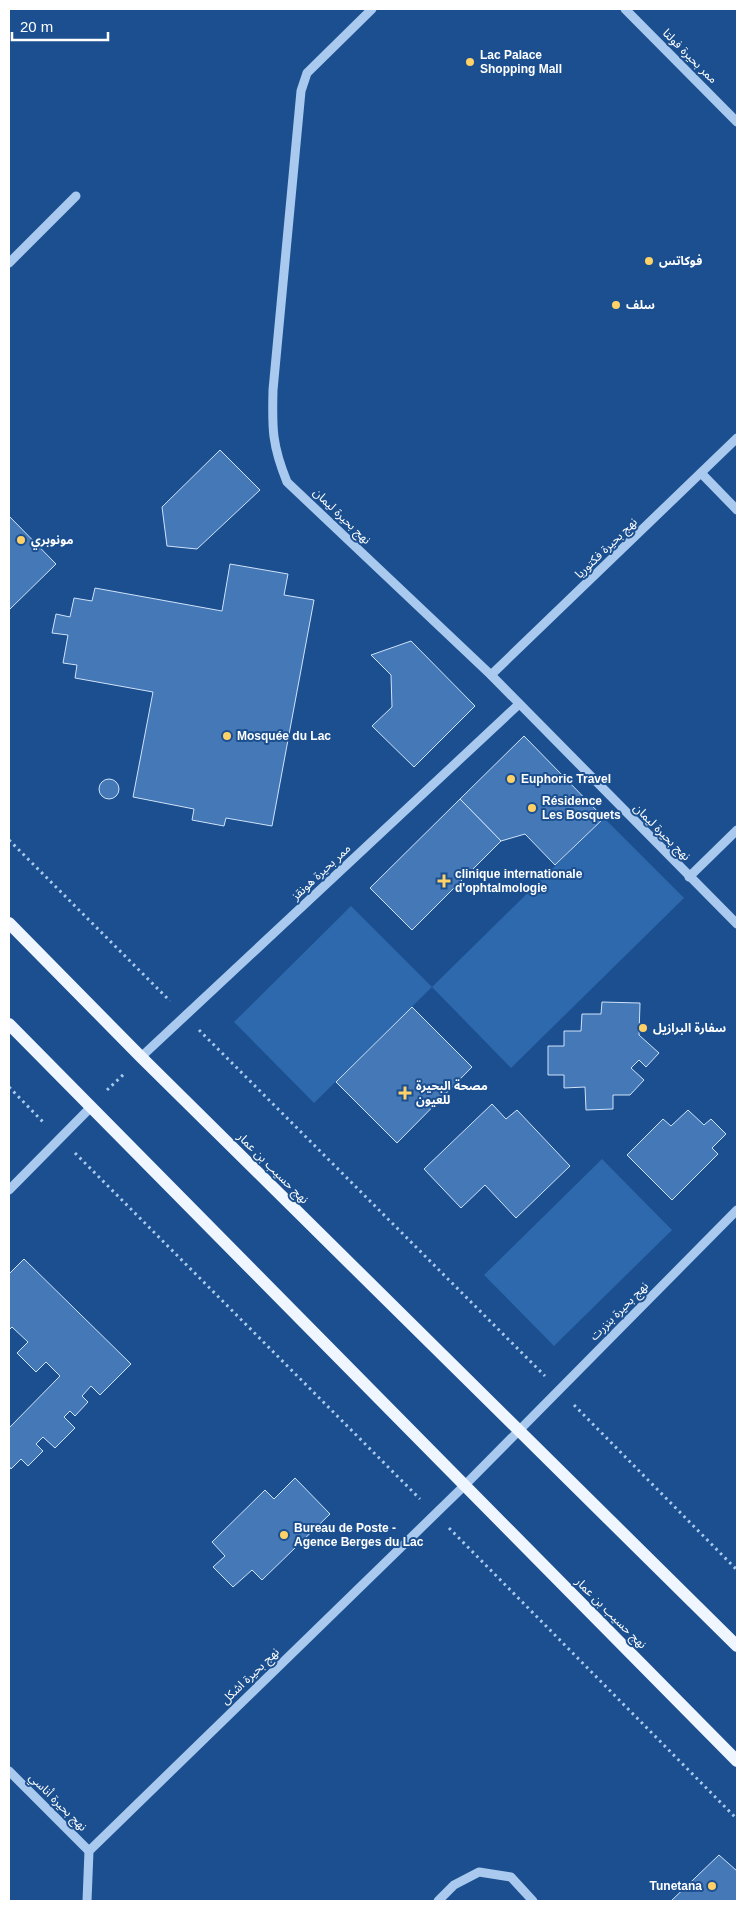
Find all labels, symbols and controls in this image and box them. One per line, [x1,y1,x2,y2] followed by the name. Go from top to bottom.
[12,10,109,42] scale bar
[20,18,53,35] text: 20 m
[660,26,720,86] street label: ممر بحيرة فولتا
[480,48,562,76] place label: Lac Palace Shopping Mall
[464,56,476,68] marker: Lac Palace Shopping Mall
[659,254,702,268] place label: فوكاتس
[643,255,655,267] marker: فوكاتس
[626,298,655,312] place label: سلف
[610,299,622,311] marker: سلف
[309,485,374,548] street label: نهج بحيرة ليمان
[572,515,641,583] street label: نهج بحيرة فكتوريا
[31,533,73,550] place label: مونوبري
[15,534,27,546] marker: مونوبري
[237,729,331,743] place label: Mosquée du Lac
[221,730,233,742] marker: Mosquée du Lac
[521,772,611,786] place label: Euphoric Travel
[505,773,517,785] marker: Euphoric Travel
[542,794,621,822] place label: Résidence Les Bosquets
[629,801,693,865] street label: نهج بحيرة ليمان
[526,802,538,814] marker: Résidence Les Bosquets
[288,841,353,904] street label: ممر بحيرة هونقز
[455,867,583,895] place label: clinique internationale d'ophtalmologie
[437,874,451,888] marker: clinique internationale d'ophtalmologie
[653,1021,726,1035] place label: سفارة البرازيل
[637,1022,649,1034] marker: سفارة البرازيل
[416,1079,488,1107] place label: مصحة البحيرة للعيون
[398,1086,412,1100] marker: مصحة البحيرة للعيون
[232,1129,311,1208] street label: نهج حسيب بن عمار
[587,1279,652,1344] street label: نهج بحيرة بنزرت
[294,1521,424,1549] place label: Bureau de Poste - Agence Berges du Lac
[278,1529,290,1541] marker: Bureau de Poste - Agence Berges du Lac
[570,1574,649,1653] street label: نهج حسيب بن عمار
[218,1645,283,1709] street label: نهج بحيرة اشكل
[24,1770,90,1836] street label: نهج بحيرة أناسي
[650,1879,702,1893] place label: Tunetana
[706,1880,718,1892] marker: Tunetana

